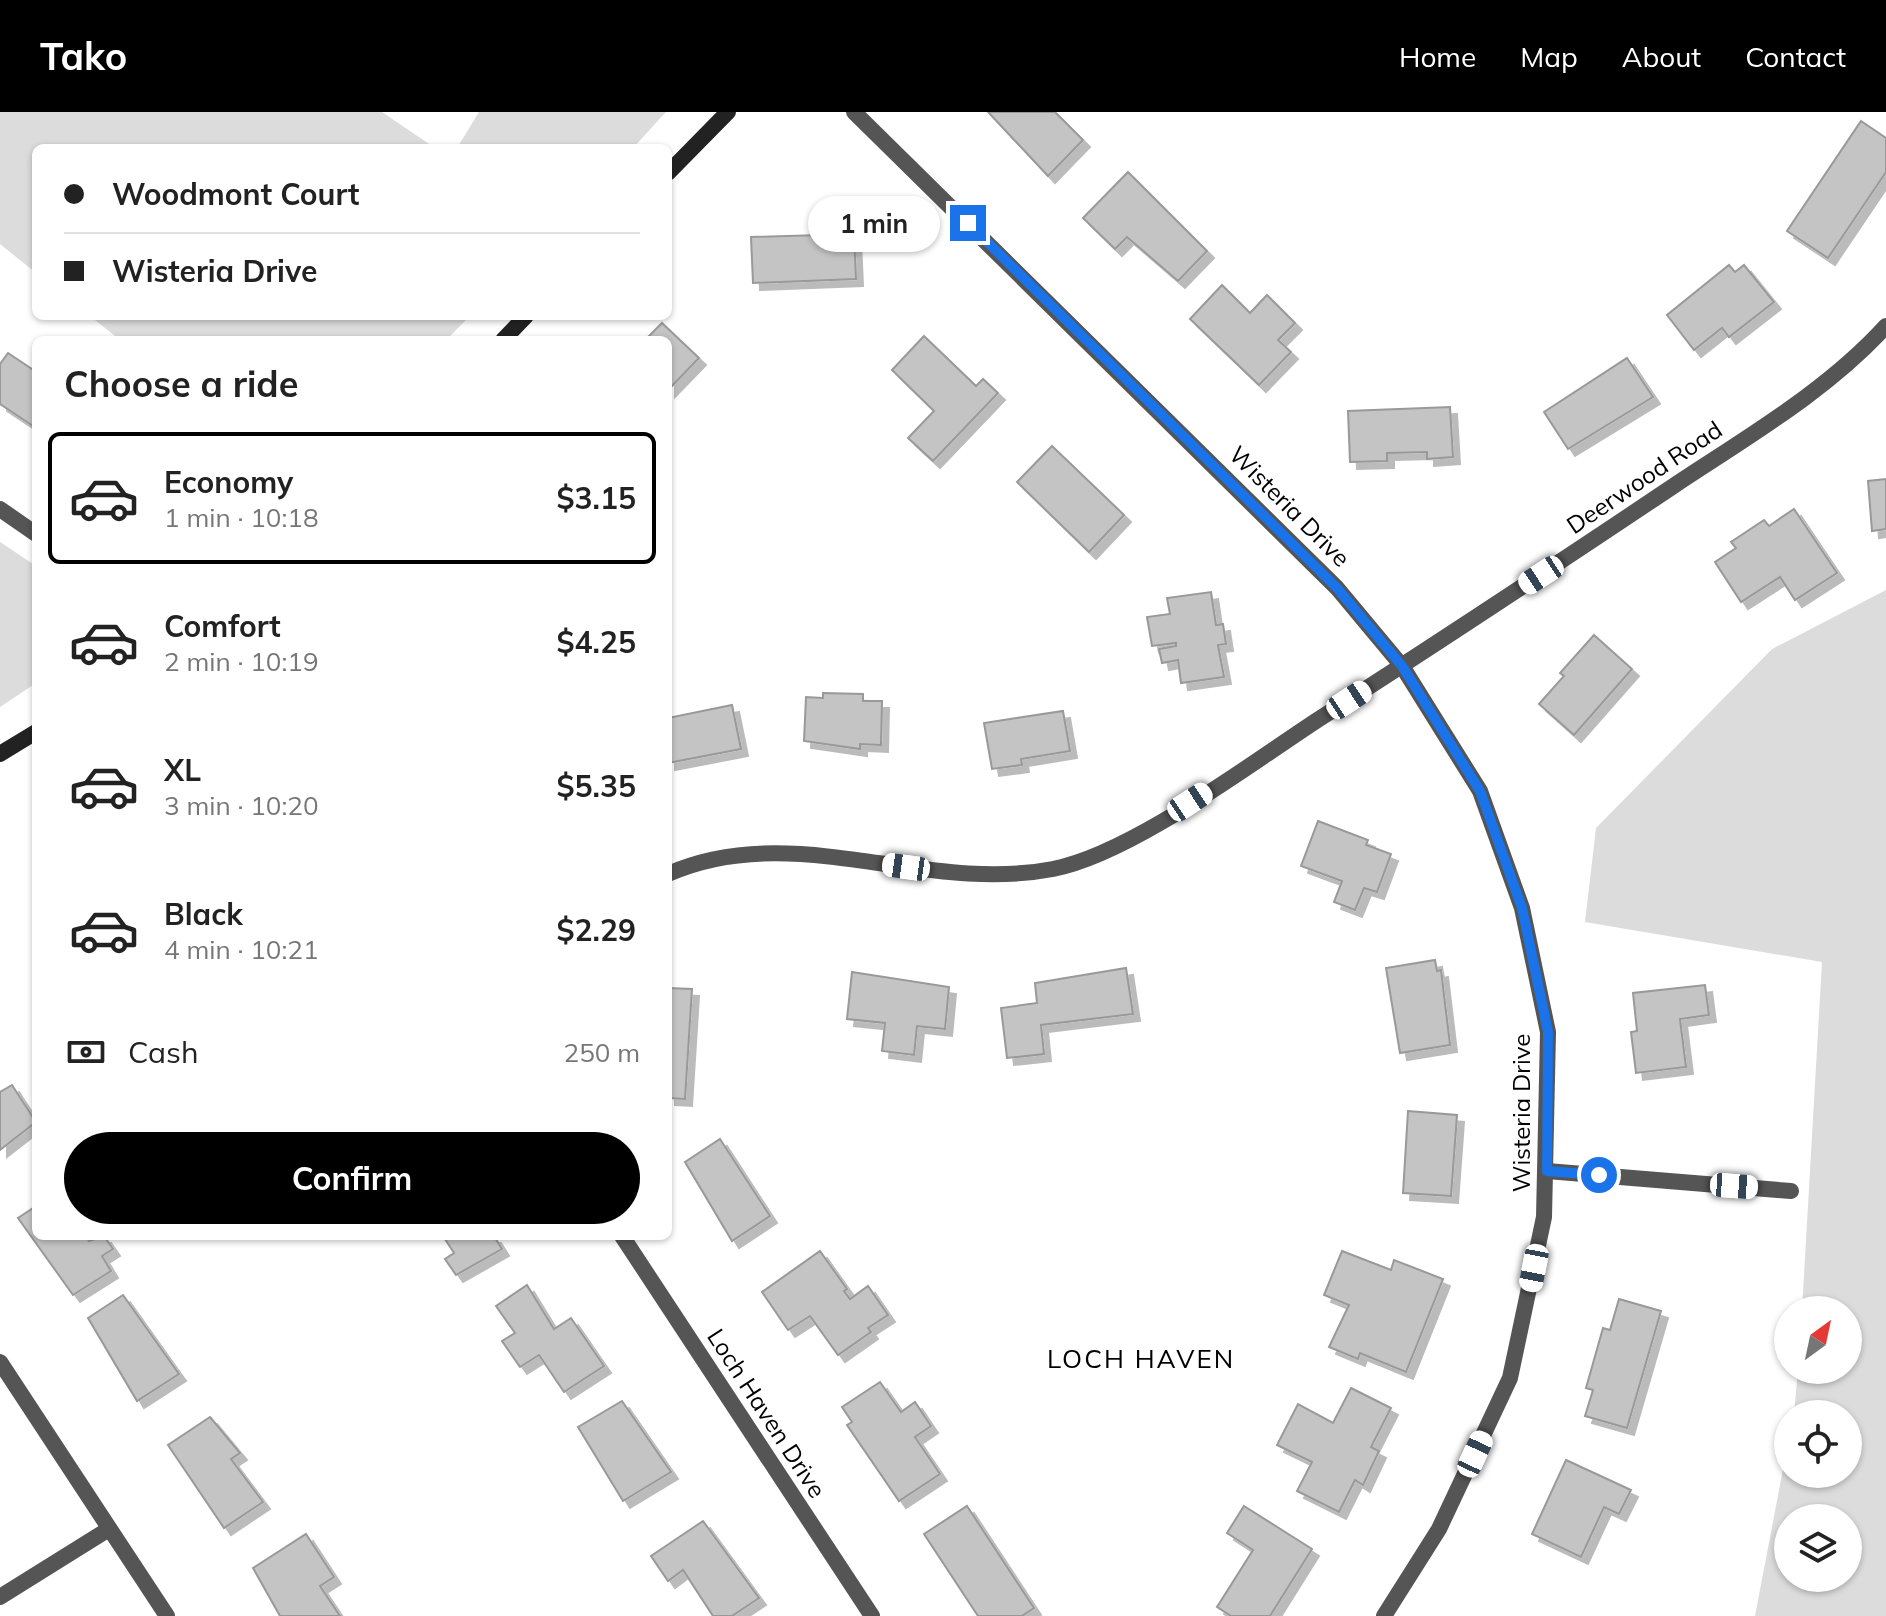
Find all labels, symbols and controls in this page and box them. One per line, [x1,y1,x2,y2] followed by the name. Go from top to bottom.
[40,32,127,80] text: Tako
[1399,39,1476,74] text: Home
[1520,39,1578,74] text: Map
[1622,39,1701,74] text: About
[1745,39,1846,74] text: Contact
[112,175,359,213] text: Woodmont Court
[808,195,940,251] callout: 1 min
[950,205,986,241] route end
[840,207,908,240] text: 1 min
[112,252,317,290] text: Wisteria Drive
[64,361,298,406] text: Choose a ride
[1561,414,1727,540] street label: Deerwood Road
[1223,439,1357,573] street label: Wisteria Drive
[68,462,140,534] icon: car
[164,463,293,501] text: Economy
[557,479,636,517] text: $3.15
[164,501,319,534] text: 1 min · 10:18
[1514,552,1568,598] car
[68,606,140,678] icon: car
[164,607,281,645] text: Comfort
[557,623,636,661] text: $4.25
[164,645,319,678] text: 2 min · 10:19
[1322,677,1376,723] car
[68,750,140,822] icon: car
[164,751,201,789] text: XL
[557,767,636,805] text: $5.35
[1163,779,1217,825] car
[164,789,319,822] text: 3 min · 10:20
[881,852,931,882] car
[68,894,140,966] icon: car
[164,895,243,933] text: Black
[557,911,636,949] text: $2.29
[164,933,319,966] text: 4 min · 10:21
[64,1030,108,1074] icon: cash
[128,1033,199,1071] text: Cash
[1506,1034,1536,1192] street label: Wisteria Drive
[564,1036,640,1069] text: 250 m
[64,1132,640,1224] button: Confirm
[1581,1157,1617,1193] route start
[1709,1172,1759,1200] car
[1518,1242,1550,1294] car
[1774,1296,1862,1384] north arrow
[1774,1296,1862,1592] map controls
[701,1323,833,1503] street label: Loch Haven Drive
[1047,1342,1235,1375] district label: LOCH HAVEN
[1774,1400,1862,1488] button: locate
[1454,1427,1496,1481] car
[1774,1504,1862,1592] button: layers

